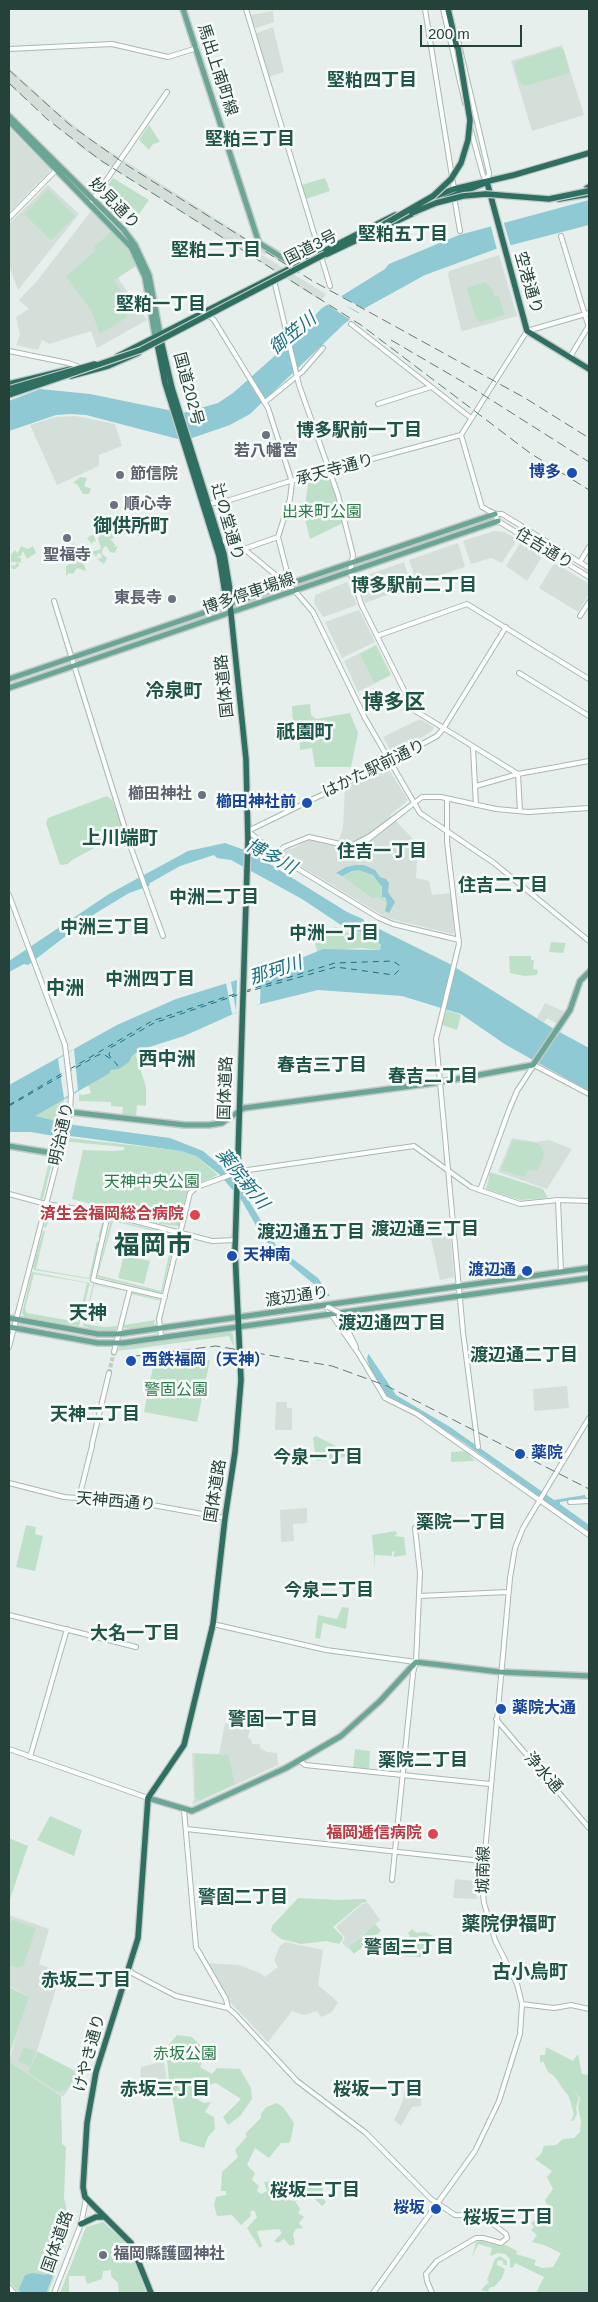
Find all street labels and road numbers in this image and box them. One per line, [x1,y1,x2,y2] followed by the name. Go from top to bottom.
[193,21,241,119] street label: 馬出上南町線
[85,174,143,234] street label: 妙見通り
[281,227,341,269] street label: 国道3号
[510,250,546,316] street label: 空港通り
[169,350,207,428] street label: 国道202号
[294,450,376,490] street label: 承天寺通り
[207,481,247,563] street label: 辻の堂通り
[512,524,576,574] street label: 住吉通り
[200,569,298,619] street label: 博多停車場線
[212,653,238,719] street label: 国体道路
[319,736,429,802] street label: はかた駅前通り
[215,1056,237,1120] street label: 国体道路
[46,1101,78,1167] street label: 明治通り
[264,1283,330,1311] street label: 渡辺通り
[202,1458,230,1524] street label: 国体道路
[75,1489,157,1515] street label: 天神西通り
[520,1749,566,1797] street label: 浄水通
[474,1846,494,1894] street label: 城南線
[70,2012,110,2094] street label: けやき通り
[39,2209,77,2275] street label: 国体道路

